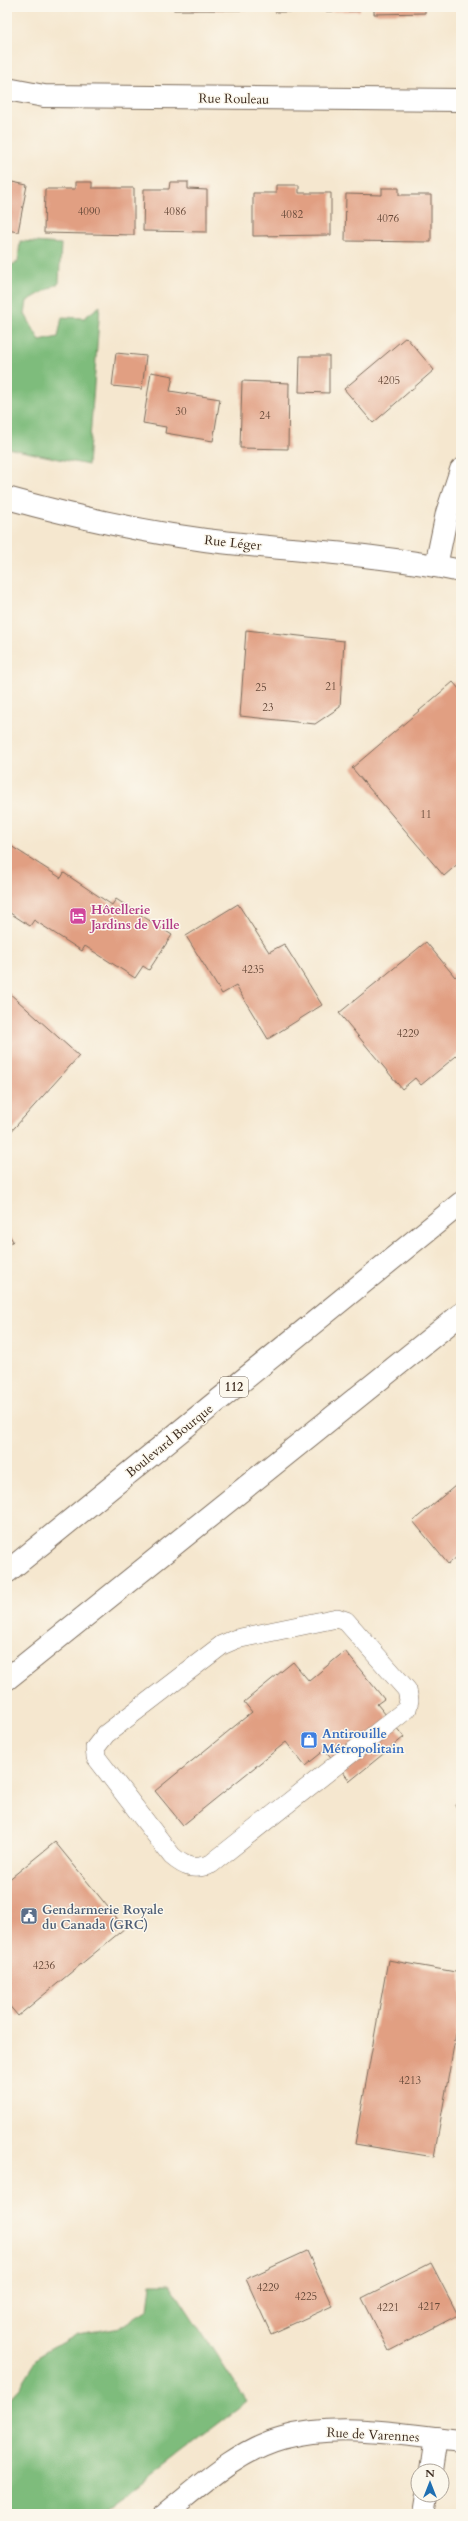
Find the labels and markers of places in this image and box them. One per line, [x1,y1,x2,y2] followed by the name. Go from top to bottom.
[89,901,180,934] place label: Hôtellerie Jardins de Ville
[68,906,88,926] hotel icon: Hôtellerie Jardins de Ville
[322,1725,405,1758] place label: Antirouille Métropolitain
[299,1730,319,1750] shop icon: Antirouille Métropolitain
[42,1901,164,1934] place label: Gendarmerie Royale du Canada (GRC)
[19,1906,39,1926] public building icon: Gendarmerie Royale du Canada (GRC)

